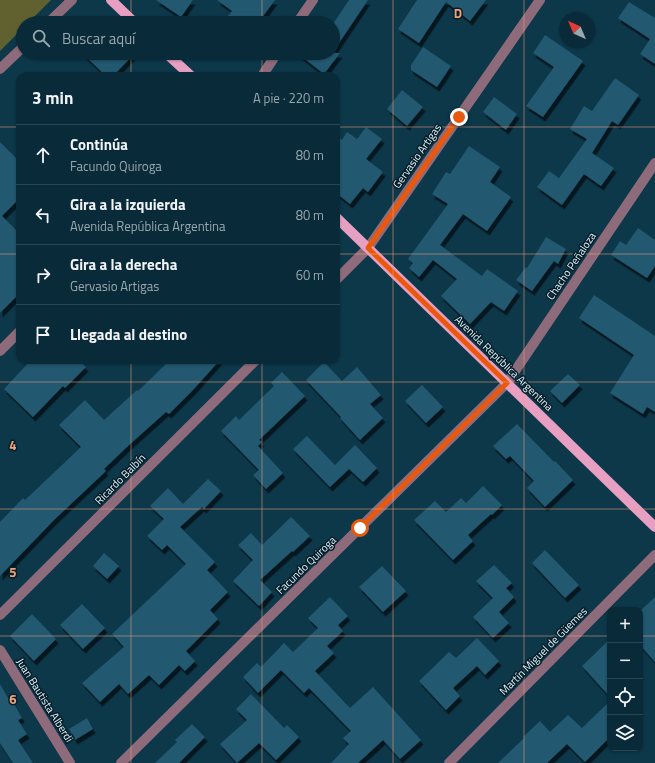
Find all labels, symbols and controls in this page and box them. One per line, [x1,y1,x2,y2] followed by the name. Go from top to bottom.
[454,3,462,23] text: D
[559,12,595,48] north arrow
[16,16,340,60] search box
[30,27,52,49] icon: search
[62,27,135,50] text: Buscar aquí
[32,85,73,111] text: 3 min
[253,88,324,108] text: A pie · 220 m
[450,108,468,126] route end
[389,120,445,192] street label: Gervasio Artigas
[70,133,128,156] text: Continúa
[32,144,54,166] icon: ahead
[296,145,324,165] text: 80 m
[70,156,162,176] text: Facundo Quiroga
[70,193,186,216] text: Gira a la izquierda
[32,204,54,226] icon: left
[296,205,324,225] text: 80 m
[70,216,225,236] text: Avenida República Argentina
[542,229,600,303] street label: Chacho Peñaloza
[70,253,177,276] text: Gira a la derecha
[32,264,54,286] icon: right
[296,265,324,285] text: 60 m
[70,276,159,296] text: Gervasio Artigas
[451,312,557,415] street label: Avenida República Argentina
[70,323,187,346] text: Llegada al destino
[32,324,54,346] icon: arrive
[9,435,17,455] text: 4
[91,450,149,508] street label: Ricardo Balbín
[351,519,369,537] route start
[272,532,340,598] street label: Facundo Quiroga
[9,562,17,582] text: 5
[495,603,591,699] street label: Martín Miguel de Güemes
[607,607,643,751] map controls
[607,607,643,643] button: +
[607,643,643,679] button: −
[13,655,77,745] street label: Juan Bautista Alberdi
[607,679,643,715] button: locate
[9,689,17,709] text: 6
[607,715,643,751] button: layers

